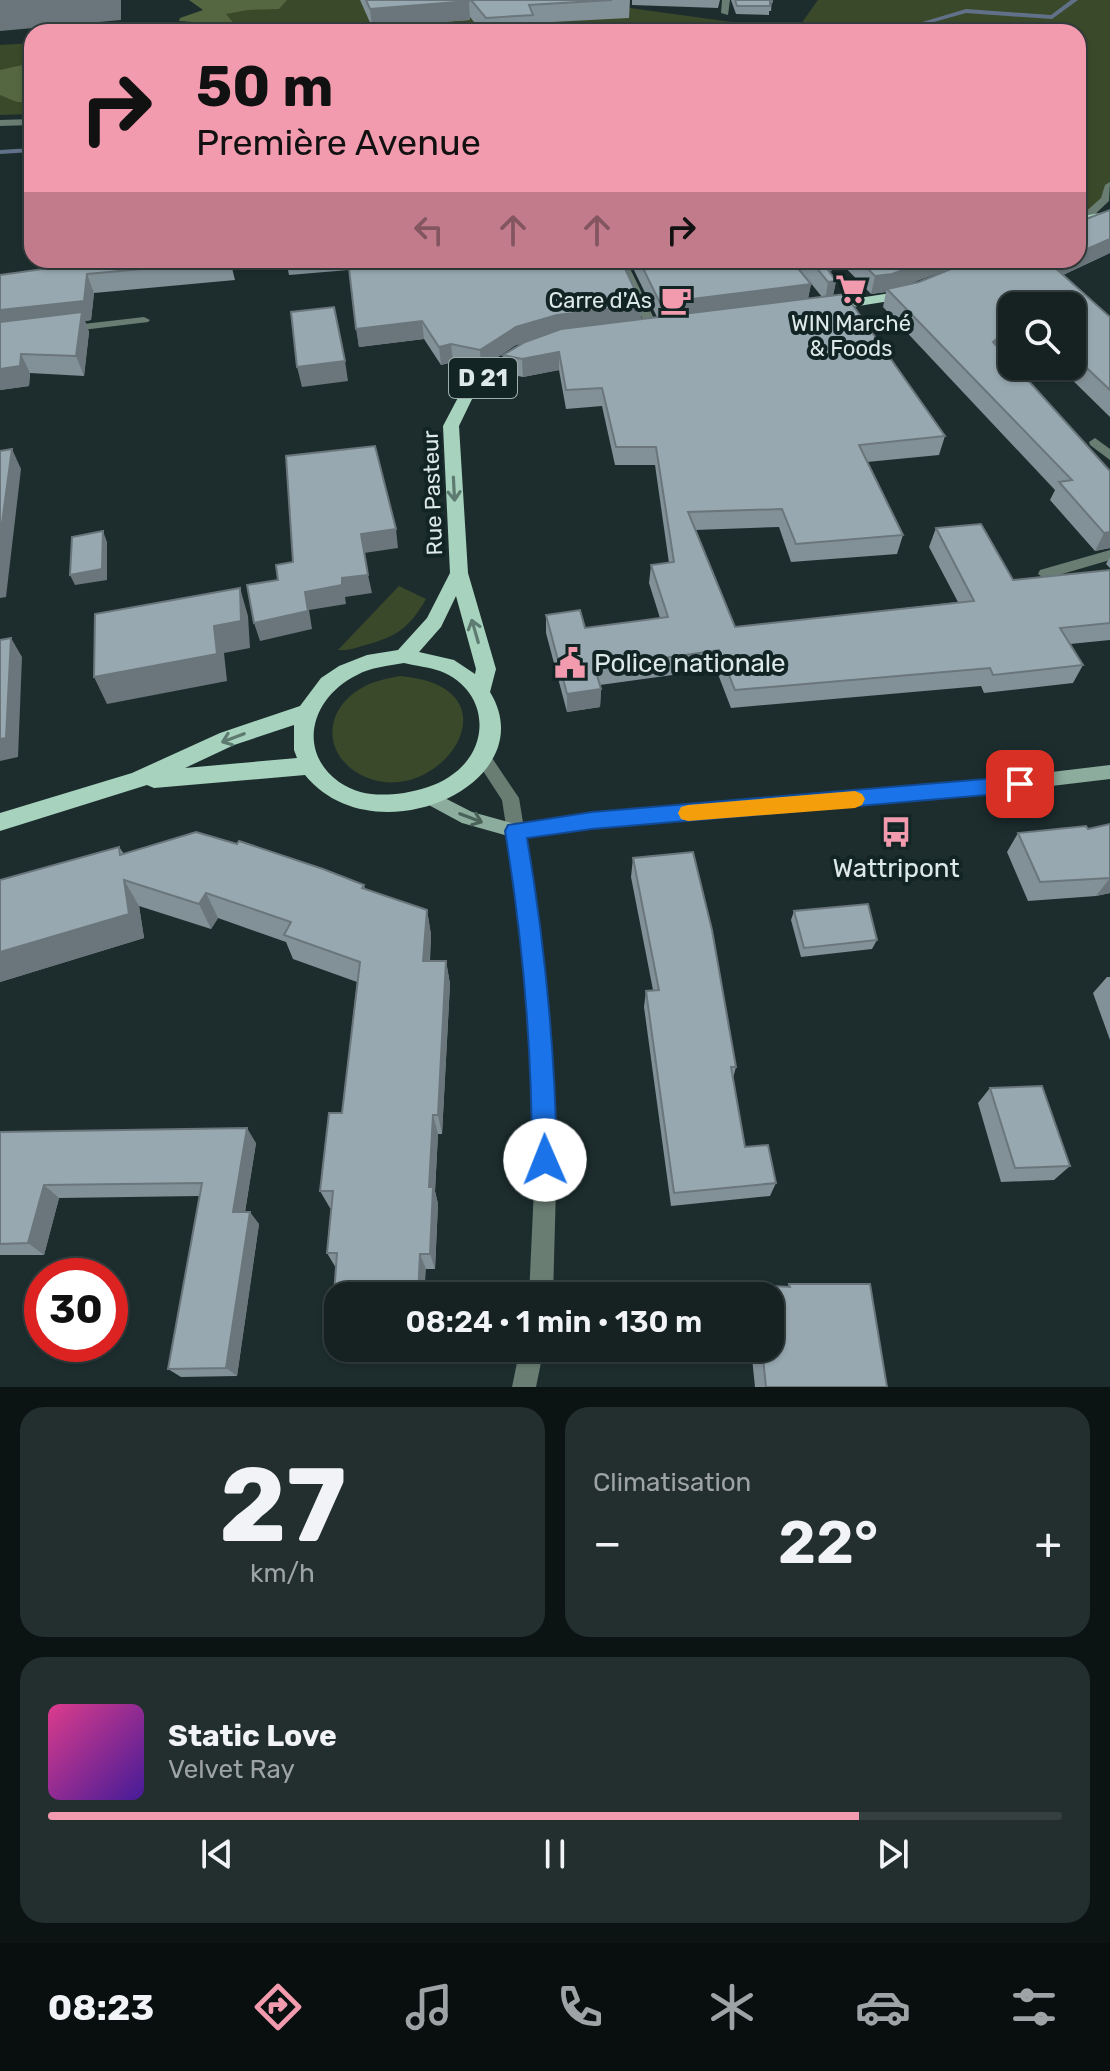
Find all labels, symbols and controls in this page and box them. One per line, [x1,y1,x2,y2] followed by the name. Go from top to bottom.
[196,54,333,120] text: 50 m
[64,56,168,160] icon: right
[196,121,481,164] text: Première Avenue
[407,208,451,252] icon: left
[491,208,535,252] icon: ahead
[575,208,619,252] icon: ahead
[659,208,703,252] icon: right
[834,272,868,306] supermarket icon: WIN Marché & Foods
[659,283,693,317] cafe icon: Carre d'As
[549,287,652,314] place label: Carre d'As
[998,292,1086,380] map controls
[998,292,1086,380] button: search
[791,310,911,362] place label: WIN Marché & Foods
[449,358,517,398] road number: D 21
[417,429,448,556] street label: Rue Pasteur
[447,475,462,502] one-way arrow
[467,618,482,644] one-way arrow
[553,646,587,680] public building icon: Police nationale
[594,648,786,679] place label: Police nationale
[221,731,246,746] one-way arrow
[986,750,1054,818] pin
[998,762,1042,806] icon: arrive
[458,812,483,826] one-way arrow
[879,815,913,849] bus stop icon: Wattripont
[832,853,960,884] place label: Wattripont
[503,1118,587,1202] position arrow
[24,1258,128,1362] speed limit sign: 30
[406,1304,702,1340] text: 08:24 · 1 min · 130 m
[219,1444,346,1567] text: 27
[593,1467,751,1498] text: Climatisation
[778,1507,878,1578] text: 22°
[593,1517,622,1569] text: −
[1035,1517,1062,1569] text: +
[250,1558,315,1589] text: km/h
[168,1718,337,1754] text: Static Love
[168,1754,295,1785] text: Velvet Ray
[195,1832,239,1876] icon: previous
[533,1832,577,1876] icon: pause
[871,1832,915,1876] icon: next
[250,1979,306,2035] icon: directions
[401,1979,457,2035] icon: music
[552,1979,608,2035] icon: phone
[704,1979,760,2035] icon: climate
[855,1979,911,2035] icon: car
[1006,1979,1062,2035] icon: filters
[48,1986,154,2029] text: 08:23

